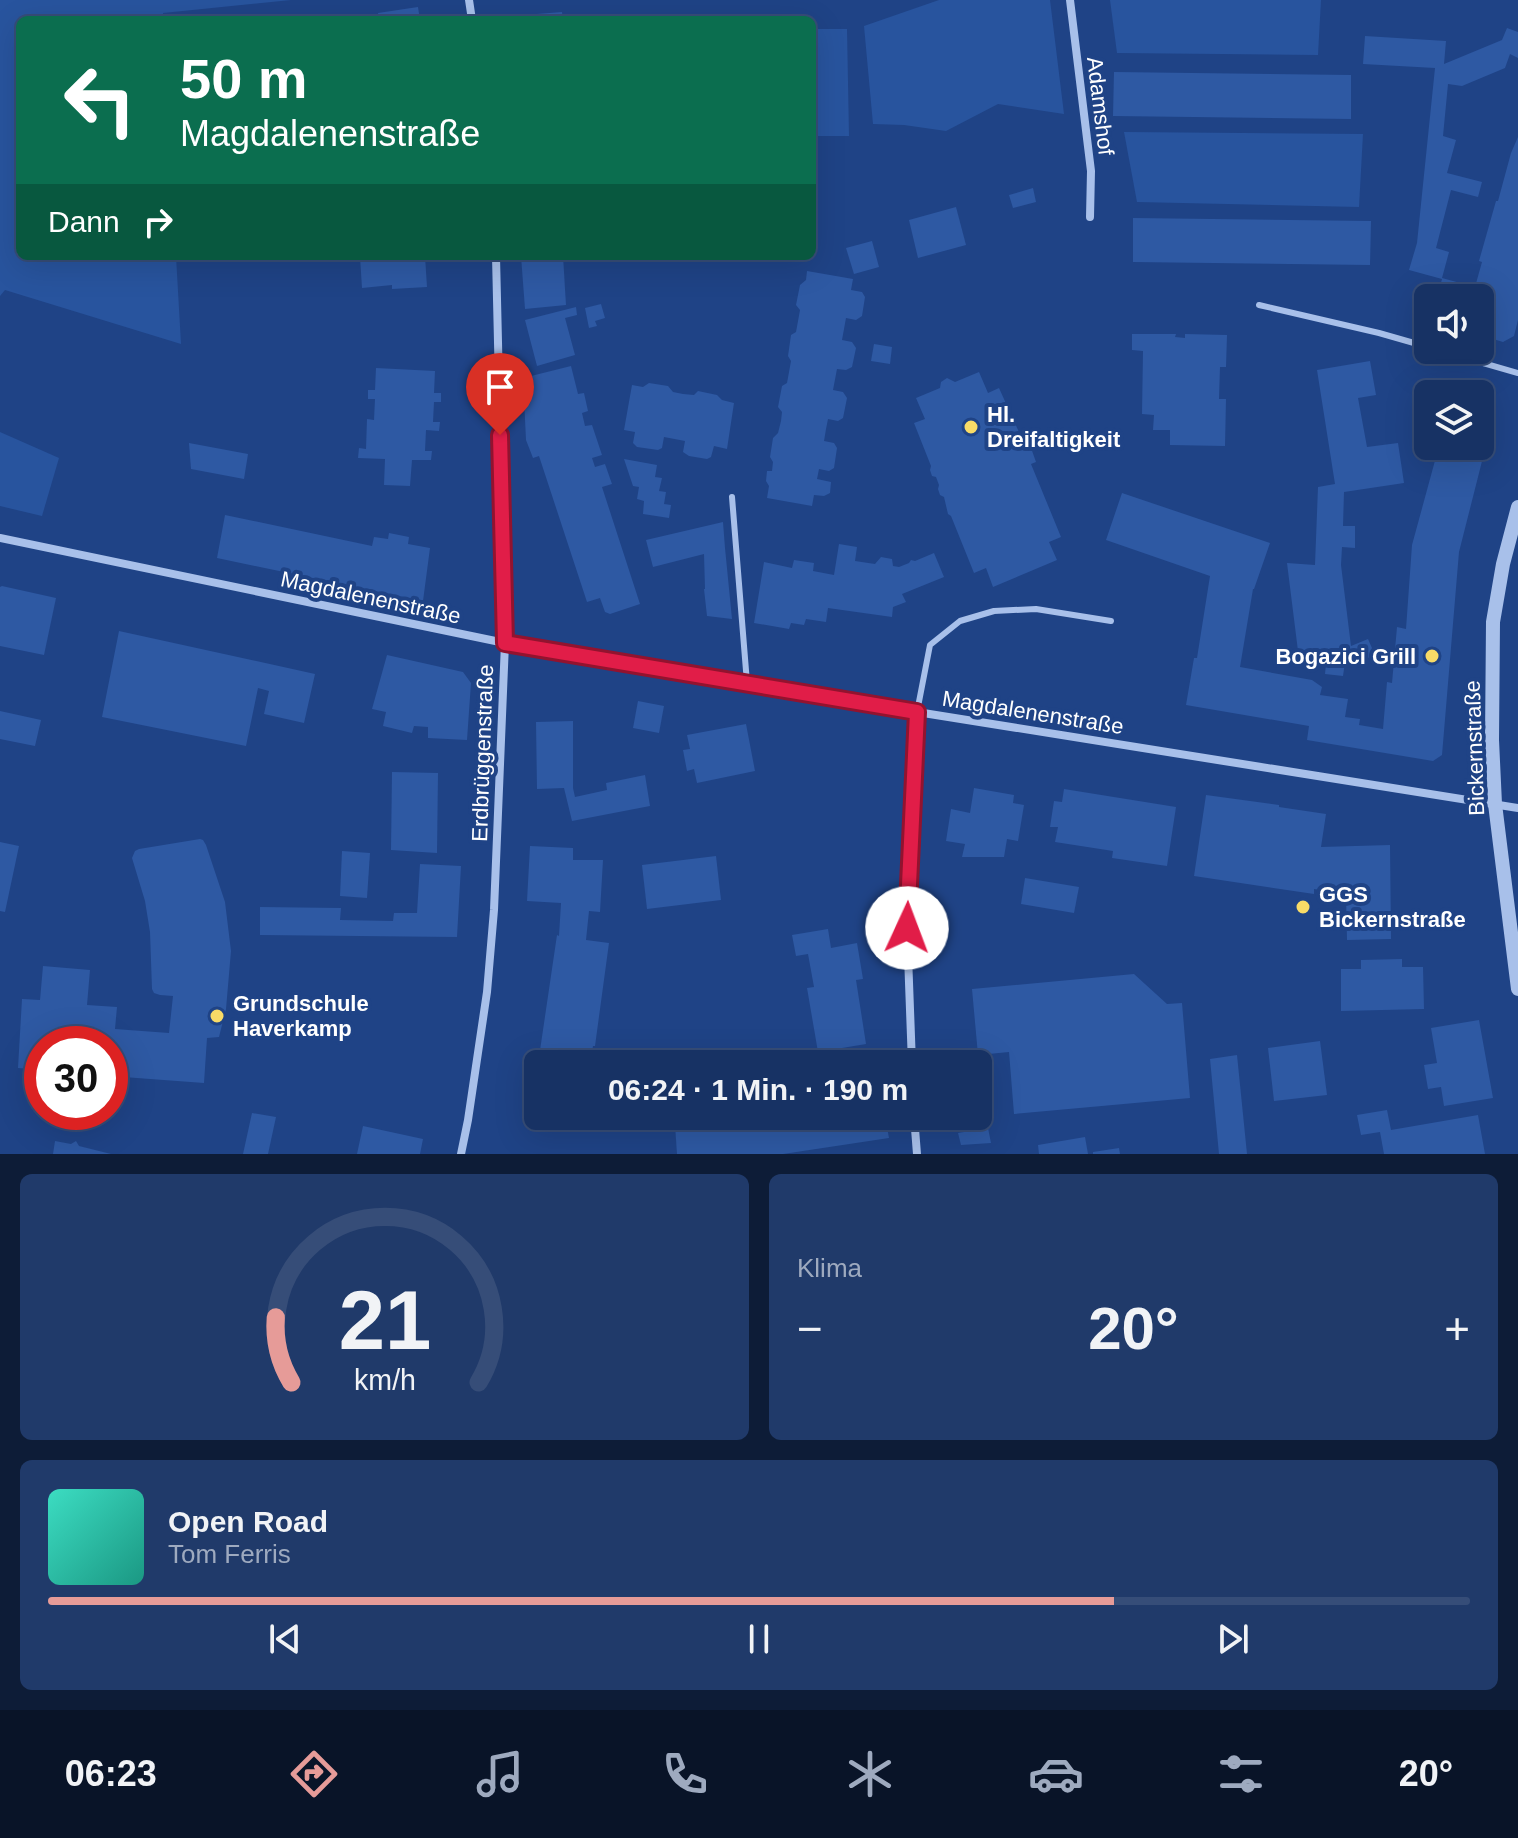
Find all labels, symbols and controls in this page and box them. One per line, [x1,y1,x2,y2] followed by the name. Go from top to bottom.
[180,47,308,110] text: 50 m
[48,48,152,152] icon: left
[1082,55,1119,158] street label: Adamshof
[180,113,480,154] text: Magdalenenstraße
[136,200,180,244] icon: right
[48,205,120,238] text: Dann
[1414,284,1494,460] map controls
[1414,284,1494,364] button: sound
[466,353,534,435] pin
[478,365,522,409] icon: arrive
[1414,380,1494,460] button: layers
[987,402,1121,452] place label: Hl. Dreifaltigkeit
[962,418,980,436] marker: Hl. Dreifaltigkeit
[279,566,463,629] street label: Magdalenenstraße
[1275,644,1416,669] place label: Bogazici Grill
[1423,647,1441,665] marker: Bogazici Grill
[467,664,498,842] street label: Erdbrüggenstraße
[1460,680,1489,816] street label: Bickernstraße
[940,686,1125,739] street label: Magdalenenstraße
[1319,882,1466,932] place label: GGS Bickernstraße
[865,886,949,970] position arrow
[1294,898,1312,916] marker: GGS Bickernstraße
[233,991,369,1041] place label: Grundschule Haverkamp
[208,1007,226,1025] marker: Grundschule Haverkamp
[24,1026,128,1130] speed limit sign: 30
[608,1073,908,1106] text: 06:24 · 1 Min. · 190 m
[797,1253,862,1283] text: Klima
[338,1274,431,1367] text: 21
[1088,1295,1179,1362] text: 20°
[797,1304,823,1353] text: −
[1444,1304,1470,1353] text: +
[354,1364,415,1396] text: km/h
[168,1505,328,1538] text: Open Road
[168,1539,291,1569] text: Tom Ferris
[263,1617,307,1661] icon: previous
[737,1617,781,1661] icon: pause
[1211,1617,1255,1661] icon: next
[286,1746,342,1802] icon: directions
[472,1746,528,1802] icon: music
[657,1746,713,1802] icon: phone
[842,1746,898,1802] icon: climate
[1028,1746,1084,1802] icon: car
[1213,1746,1269,1802] icon: filters
[65,1753,157,1794] text: 06:23
[1399,1753,1453,1794] text: 20°

